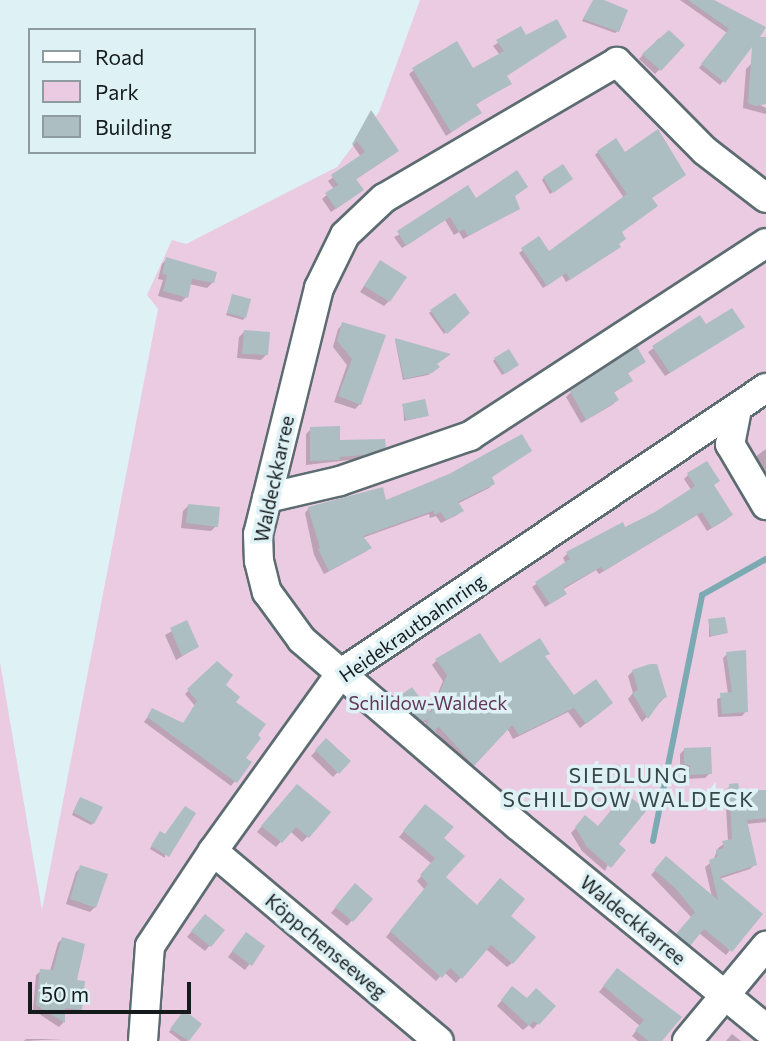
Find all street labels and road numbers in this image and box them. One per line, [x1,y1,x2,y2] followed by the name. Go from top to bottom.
[249,414,299,544] street label: Waldeckkarree
[335,569,489,687] street label: Heidekrautbahnring
[576,871,690,969] street label: Waldeckkarree
[261,889,391,1003] street label: Köppchenseeweg

